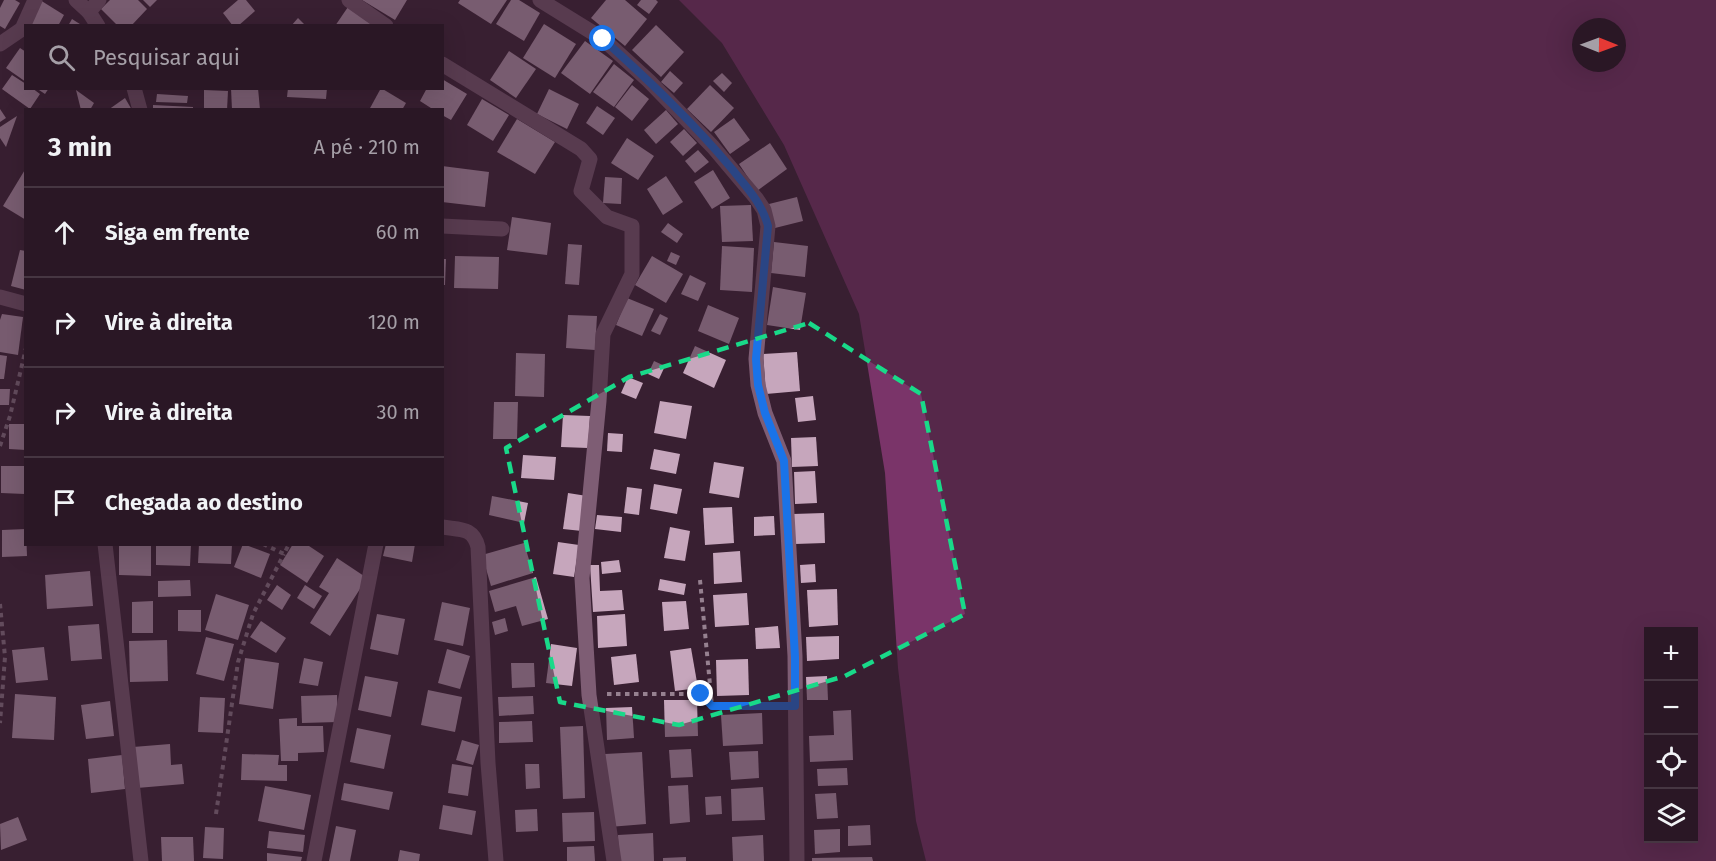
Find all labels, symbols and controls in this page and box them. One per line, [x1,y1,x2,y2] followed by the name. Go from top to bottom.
[1572,18,1626,72] north arrow
[24,24,444,90] search box
[589,25,615,51] route start
[45,41,78,74] icon: search
[93,44,240,71] text: Pesquisar aqui
[48,132,112,163] text: 3 min
[313,135,420,159] text: A pé · 210 m
[48,216,81,249] icon: ahead
[105,219,250,246] text: Siga em frente
[376,220,420,244] text: 60 m
[48,306,81,339] icon: right
[105,309,233,336] text: Vire à direita
[368,310,420,334] text: 120 m
[48,396,81,429] icon: right
[105,399,233,426] text: Vire à direita
[376,400,420,424] text: 30 m
[48,486,81,519] icon: arrive
[105,489,303,516] text: Chegada ao destino
[1644,627,1698,843] map controls
[1644,627,1698,681] button: +
[687,680,713,706] route end
[1644,681,1698,735] button: −
[1644,735,1698,789] button: locate
[1644,789,1698,843] button: layers

